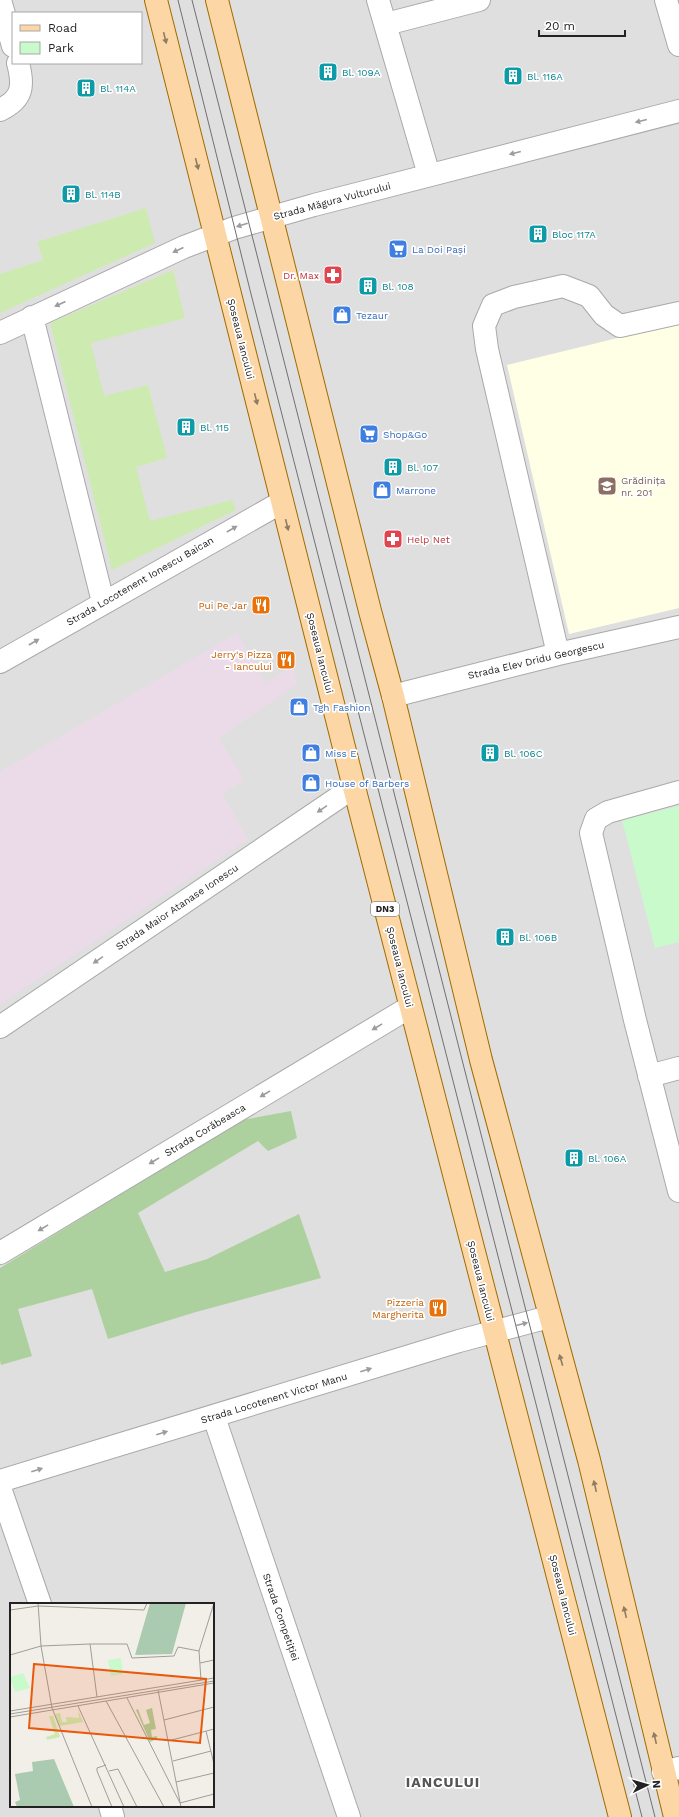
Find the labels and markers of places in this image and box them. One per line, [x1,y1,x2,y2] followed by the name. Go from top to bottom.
[317,61,339,83] building icon: Bl. 109A
[502,65,524,87] building icon: Bl. 116A
[342,67,381,78] place label: Bl. 109A
[527,71,563,82] place label: Bl. 116A
[75,77,97,99] building icon: Bl. 114A
[100,83,136,94] place label: Bl. 114A
[60,183,82,205] building icon: Bl. 114B
[85,189,121,200] place label: Bl. 114B
[527,223,549,245] building icon: Bloc 117A
[552,229,596,240] place label: Bloc 117A
[387,238,409,260] supermarket icon: La Doi Pași
[412,244,466,255] place label: La Doi Pași
[322,264,344,286] pharmacy icon: Dr. Max
[283,270,319,281] place label: Dr. Max
[357,275,379,297] building icon: Bl. 108
[382,281,414,292] place label: Bl. 108
[331,304,353,326] shop icon: Tezaur
[356,310,388,321] place label: Tezaur
[175,416,197,438] building icon: Bl. 115
[200,422,229,433] place label: Bl. 115
[358,423,380,445] supermarket icon: Shop&Go
[383,429,427,440] place label: Shop&Go
[382,456,404,478] building icon: Bl. 107
[407,462,438,473] place label: Bl. 107
[596,475,618,497] school or university icon: Grădinița nr. 201
[621,475,666,498] place label: Grădinița nr. 201
[371,479,393,501] shop icon: Marrone
[396,485,436,496] place label: Marrone
[382,528,404,550] pharmacy icon: Help Net
[407,534,451,545] place label: Help Net
[250,594,272,616] restaurant icon: Pui Pe Jar
[198,600,247,611] place label: Pui Pe Jar
[211,649,272,672] place label: Jerry's Pizza - Iancului
[275,649,297,671] restaurant icon: Jerry's Pizza - Iancului
[288,696,310,718] shop icon: Tgh Fashion
[313,702,370,713] place label: Tgh Fashion
[300,742,322,764] shop icon: Miss E
[479,742,501,764] building icon: Bl. 106C
[325,748,357,759] place label: Miss E
[504,748,543,759] place label: Bl. 106C
[300,772,322,794] shop icon: House of Barbers
[325,778,409,789] place label: House of Barbers
[494,926,516,948] building icon: Bl. 106B
[519,932,557,943] place label: Bl. 106B
[563,1147,585,1169] building icon: Bl. 106A
[588,1153,627,1164] place label: Bl. 106A
[372,1297,424,1320] place label: Pizzeria Margherita
[427,1297,449,1319] restaurant icon: Pizzeria Margherita

